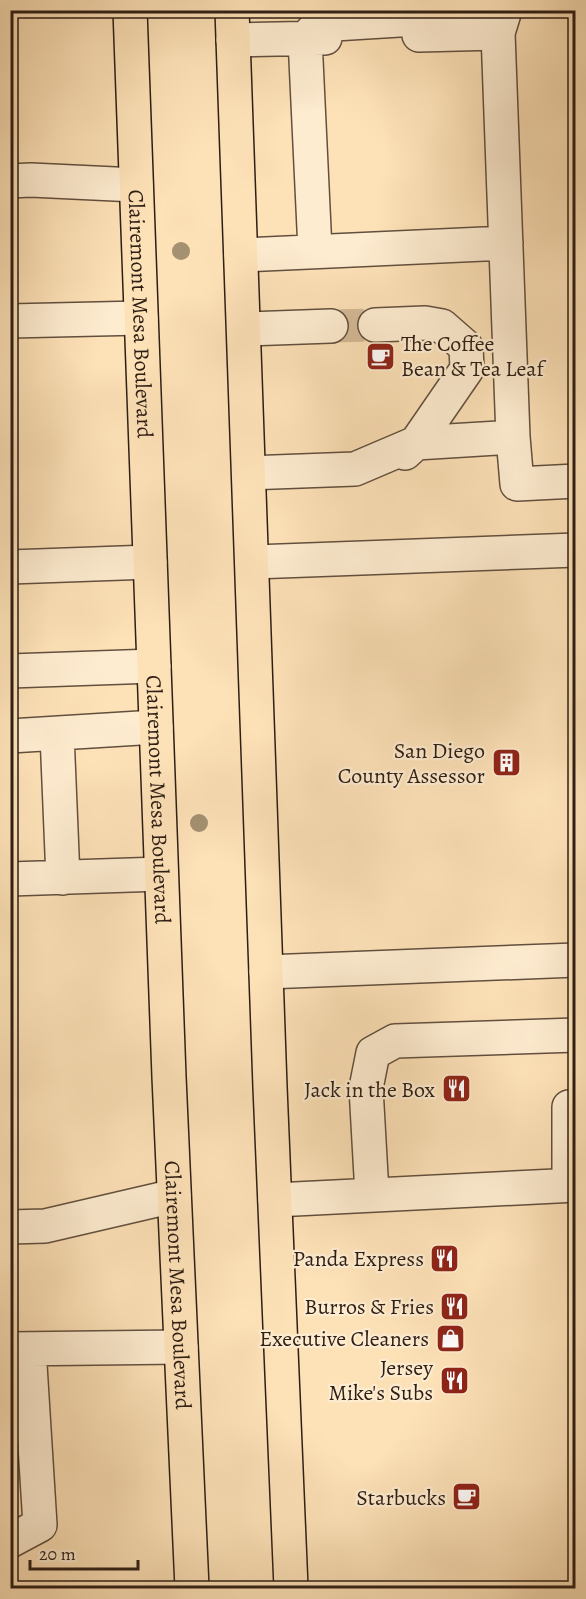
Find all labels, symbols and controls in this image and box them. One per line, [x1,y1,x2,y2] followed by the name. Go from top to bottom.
[121,189,160,439] street label: Clairemont Mesa Boulevard
[401,329,547,384] place label: The Coffee Bean & Tea Leaf
[364,340,396,372] cafe icon: The Coffee Bean & Tea Leaf
[138,675,177,925] street label: Clairemont Mesa Boulevard
[338,736,485,791] place label: San Diego County Assessor
[490,747,522,779] building icon: San Diego County Assessor
[440,1073,472,1105] restaurant icon: Jack in the Box
[304,1075,436,1105] place label: Jack in the Box
[157,1160,198,1410] street label: Clairemont Mesa Boulevard
[429,1242,461,1274] restaurant icon: Panda Express
[293,1244,424,1274] place label: Panda Express
[439,1290,471,1322] restaurant icon: Burros & Fries
[304,1292,434,1322] place label: Burros & Fries
[434,1322,466,1354] shop icon: Executive Cleaners
[259,1324,429,1354] place label: Executive Cleaners
[328,1353,433,1408] place label: Jersey Mike's Subs
[438,1364,470,1396] restaurant icon: Jersey Mike's Subs
[451,1481,483,1513] cafe icon: Starbucks
[356,1483,446,1513] place label: Starbucks
[30,1533,138,1571] scale bar
[39,1542,76,1566] text: 20 m

